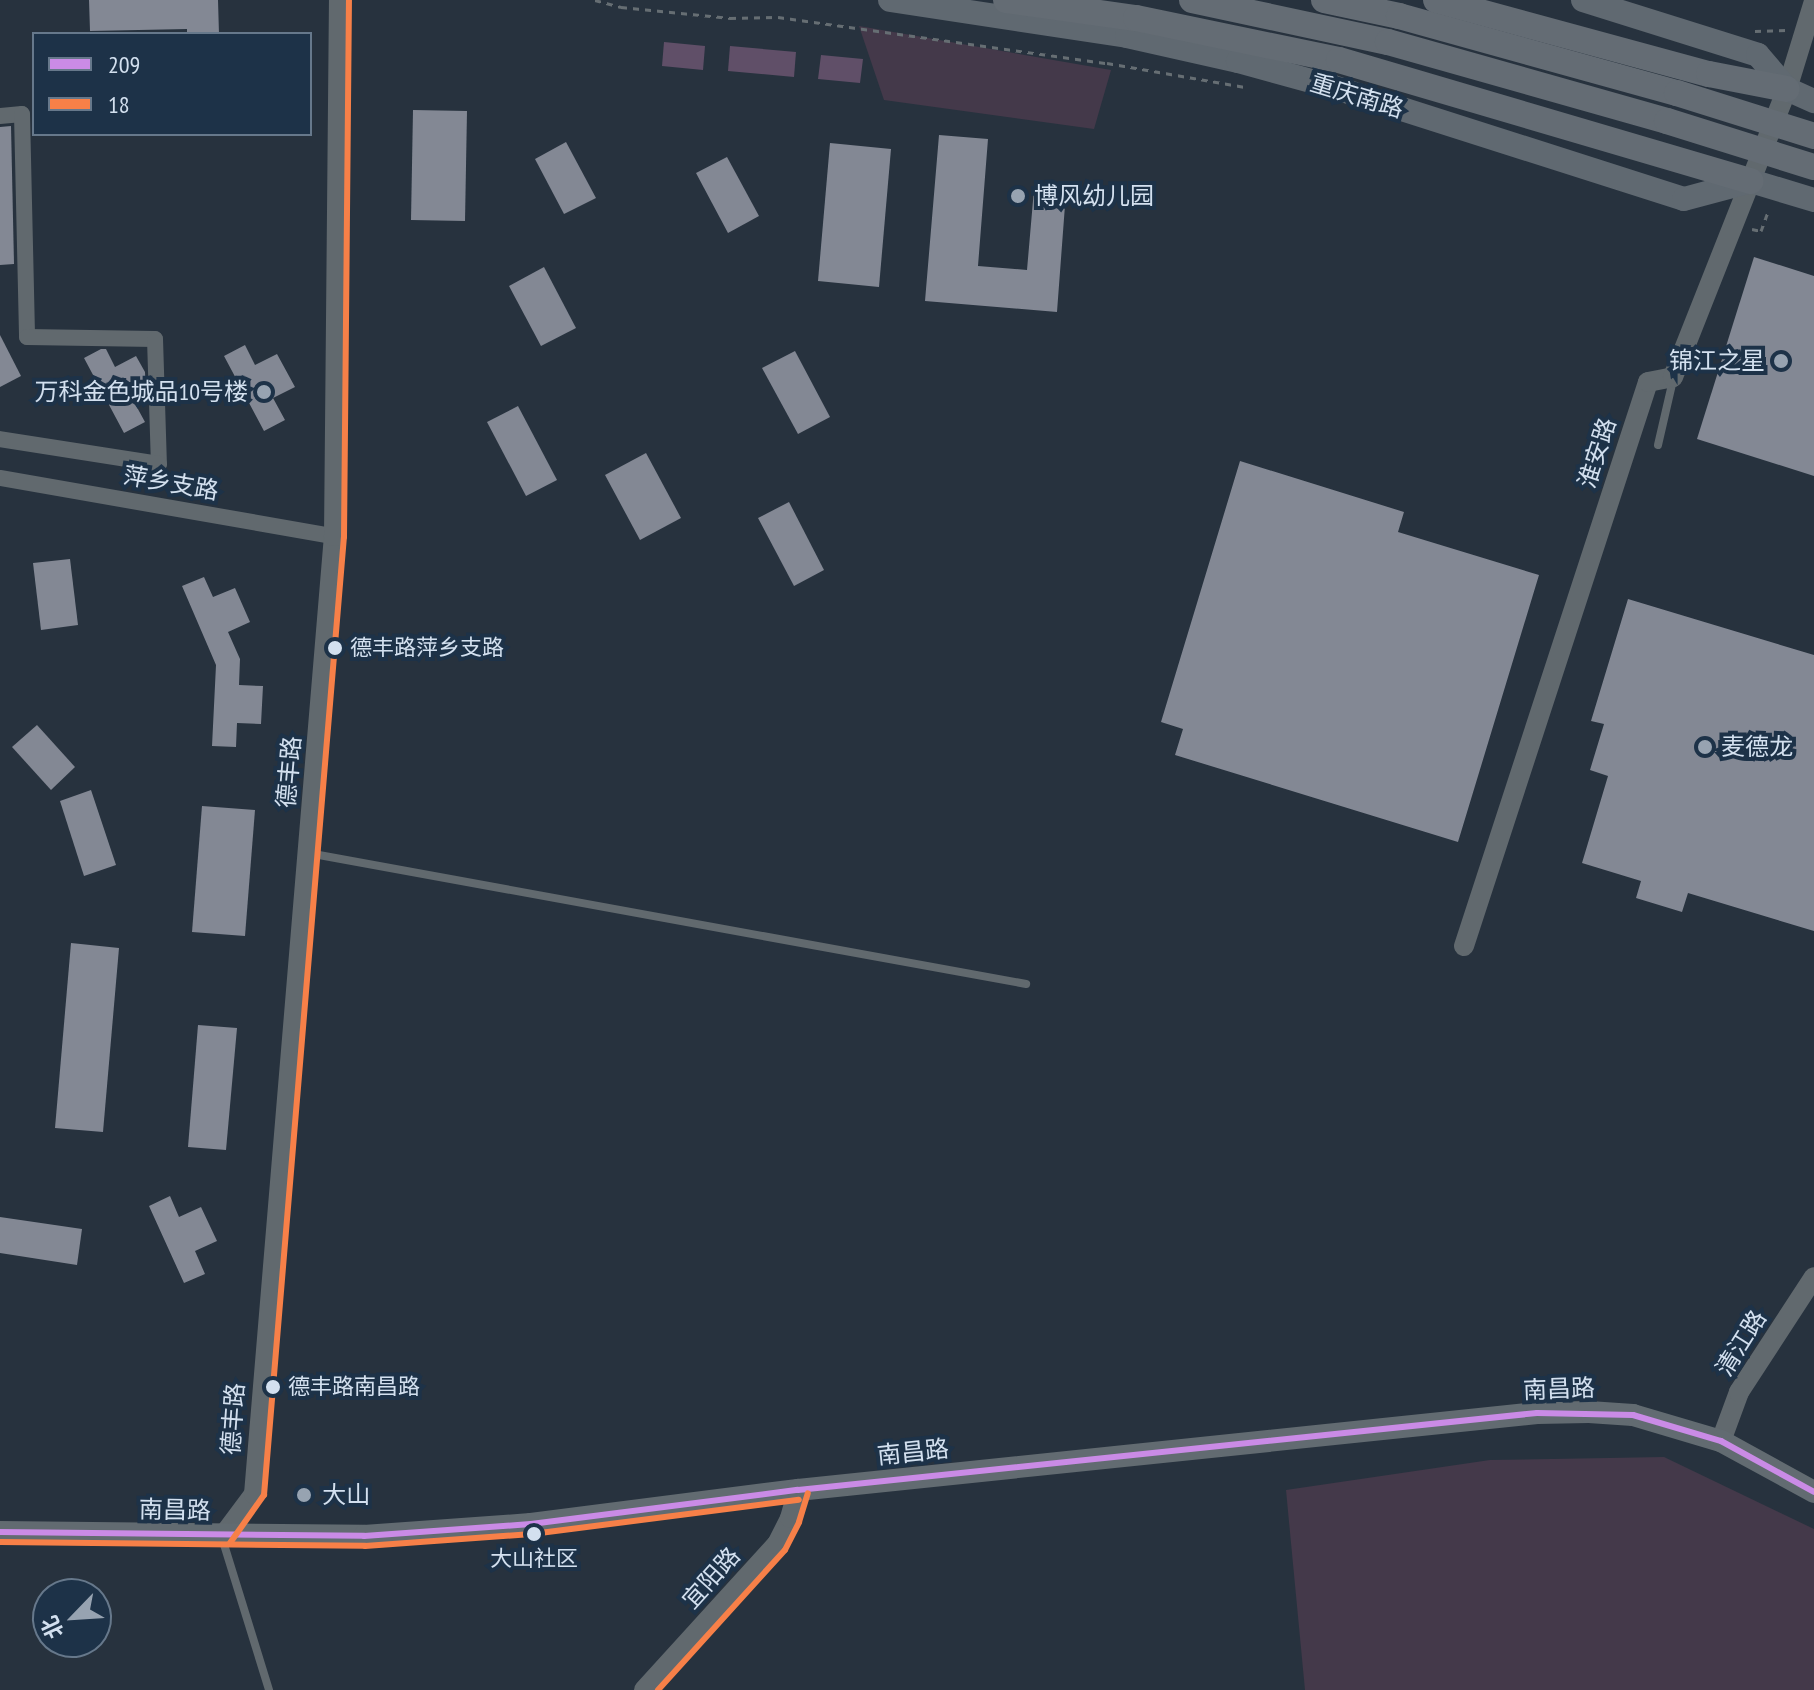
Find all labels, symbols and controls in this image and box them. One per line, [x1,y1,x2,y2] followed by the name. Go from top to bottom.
[32,32,312,136] legend
[108,49,140,80] text: 209
[1307,68,1407,124] street label: 重庆南路
[108,89,130,120] text: 18
[1034,182,1154,210] place label: 博风幼儿园
[1009,187,1027,205] marker: 博风幼儿园
[1669,347,1765,375] place label: 锦江之星
[1772,352,1790,370] marker: 锦江之星
[34,378,248,406] place label: 万科金色城品10号楼
[255,383,273,401] marker: 万科金色城品10号楼
[1572,414,1622,492] street label: 淮安路
[121,460,221,506] street label: 萍乡支路
[350,635,504,661] place label: 德丰路萍乡支路
[327,640,343,656] marker: 德丰路萍乡支路
[1721,733,1793,761] place label: 麦德龙
[272,735,306,809] street label: 德丰路
[1696,738,1714,756] marker: 麦德龙
[1710,1305,1772,1381] street label: 清江路
[1523,1373,1595,1405] street label: 南昌路
[288,1374,420,1400] place label: 德丰路南昌路
[265,1379,281,1395] marker: 德丰路南昌路
[216,1382,250,1456] street label: 德丰路
[876,1434,950,1470] street label: 南昌路
[322,1481,370,1509] place label: 大山
[293,1484,315,1506] marker: 大山
[139,1495,211,1525] street label: 南昌路
[526,1526,542,1542] marker: 大山社区
[676,1542,746,1614] street label: 宜阳路
[490,1546,578,1572] place label: 大山社区
[32,1578,112,1658] north arrow
[35,1611,69,1643] text: 北

